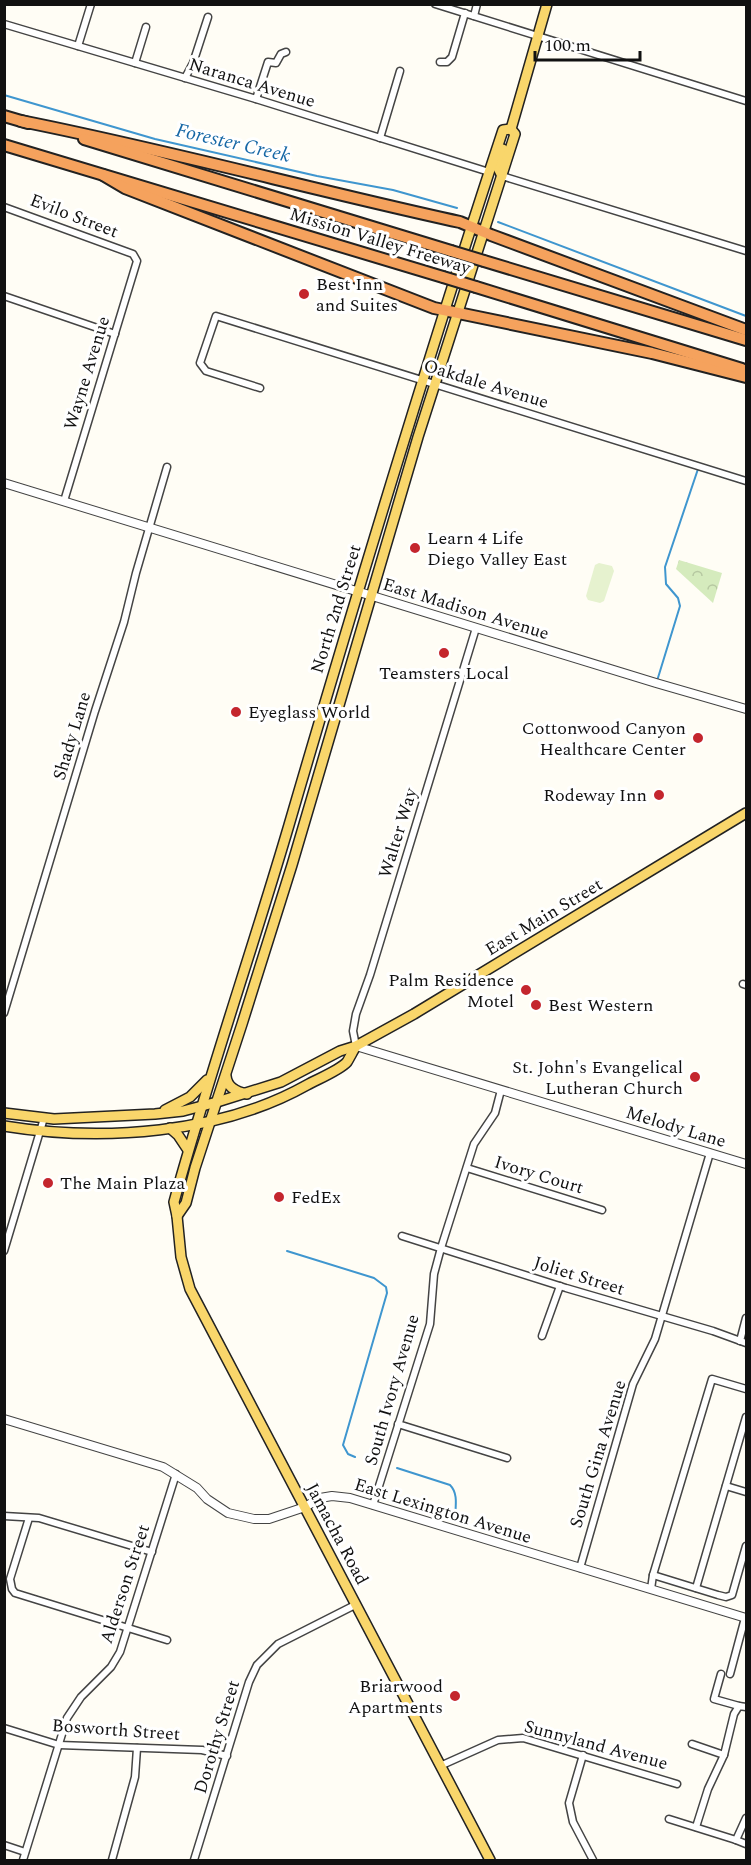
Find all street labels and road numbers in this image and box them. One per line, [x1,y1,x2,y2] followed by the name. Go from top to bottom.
[185,51,319,115] street label: Naranca Avenue
[26,187,122,245] street label: Evilo Street
[286,201,475,282] street label: Mission Valley Freeway
[57,313,117,433] street label: Wayne Avenue
[420,352,552,416] street label: Oakdale Avenue
[304,541,368,677] street label: North 2nd Street
[379,571,553,647] street label: East Madison Avenue
[46,688,98,784] street label: Shady Lane
[372,783,425,881] street label: Walter Way
[480,871,608,963] street label: East Main Street
[622,1099,730,1155] street label: Melody Lane
[491,1149,587,1201] street label: Ivory Court
[530,1249,628,1303] street label: Joliet Street
[357,1311,427,1469] street label: South Ivory Avenue
[563,1377,633,1531] street label: South Gina Avenue
[351,1471,535,1551] street label: East Lexington Avenue
[299,1478,375,1590] street label: Jamacha Road
[93,1521,157,1647] street label: Alderson Street
[187,1677,247,1797] street label: Dorothy Street
[51,1712,181,1748] street label: Bosworth Street
[521,1713,671,1777] street label: Sunnyland Avenue

